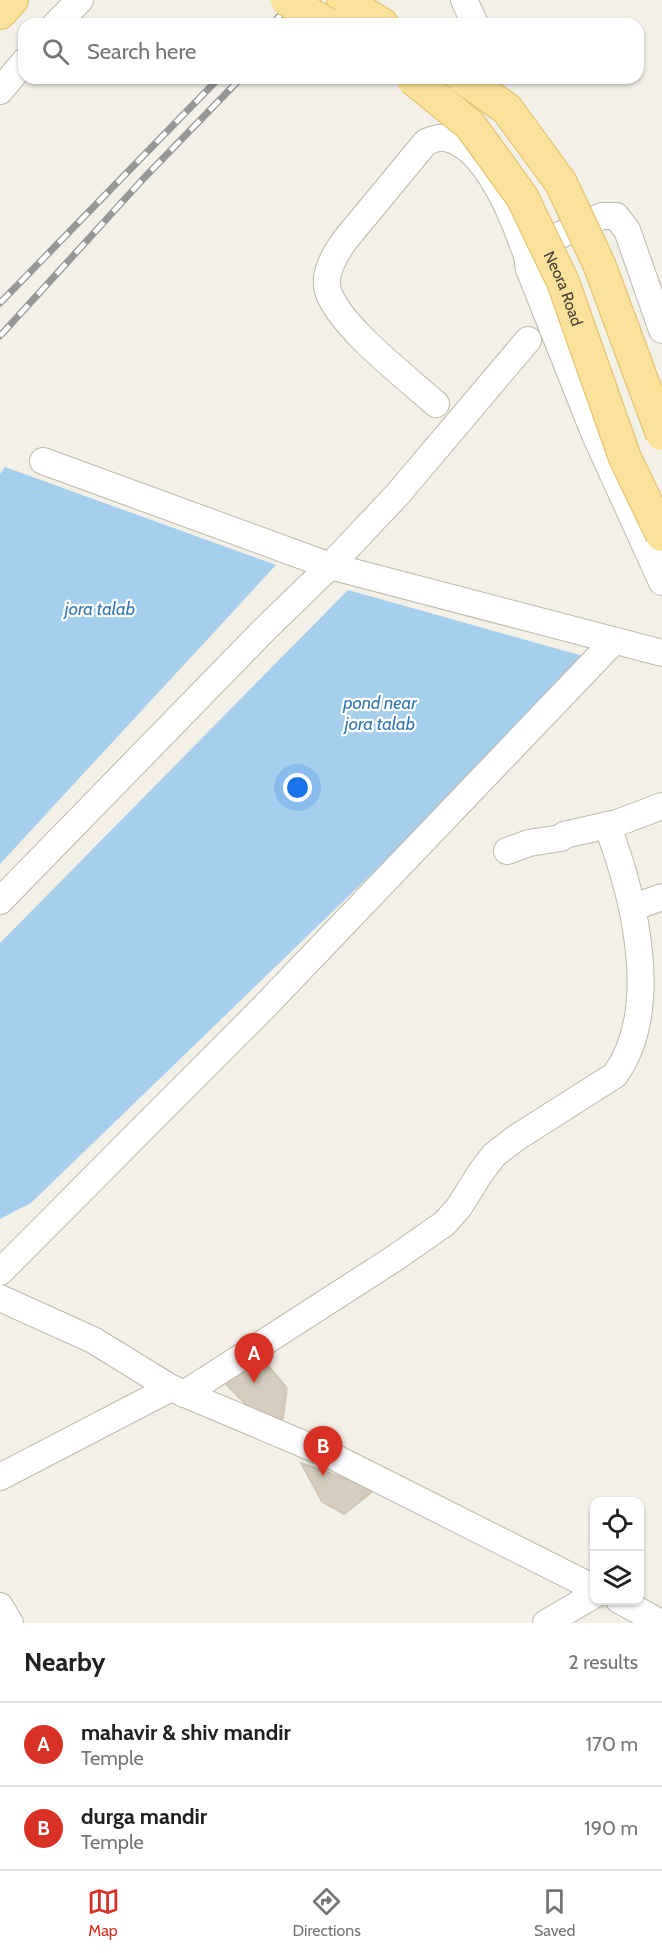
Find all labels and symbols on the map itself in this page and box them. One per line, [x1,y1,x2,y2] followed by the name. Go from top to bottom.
[540,248,587,328] street label: Neora Road
[63,598,135,620] water label: jora talab
[342,692,418,735] water label: pond near jora talab
[283,773,312,802] your location
[234,1334,274,1383] pin: A
[304,1426,342,1476] pin: B

